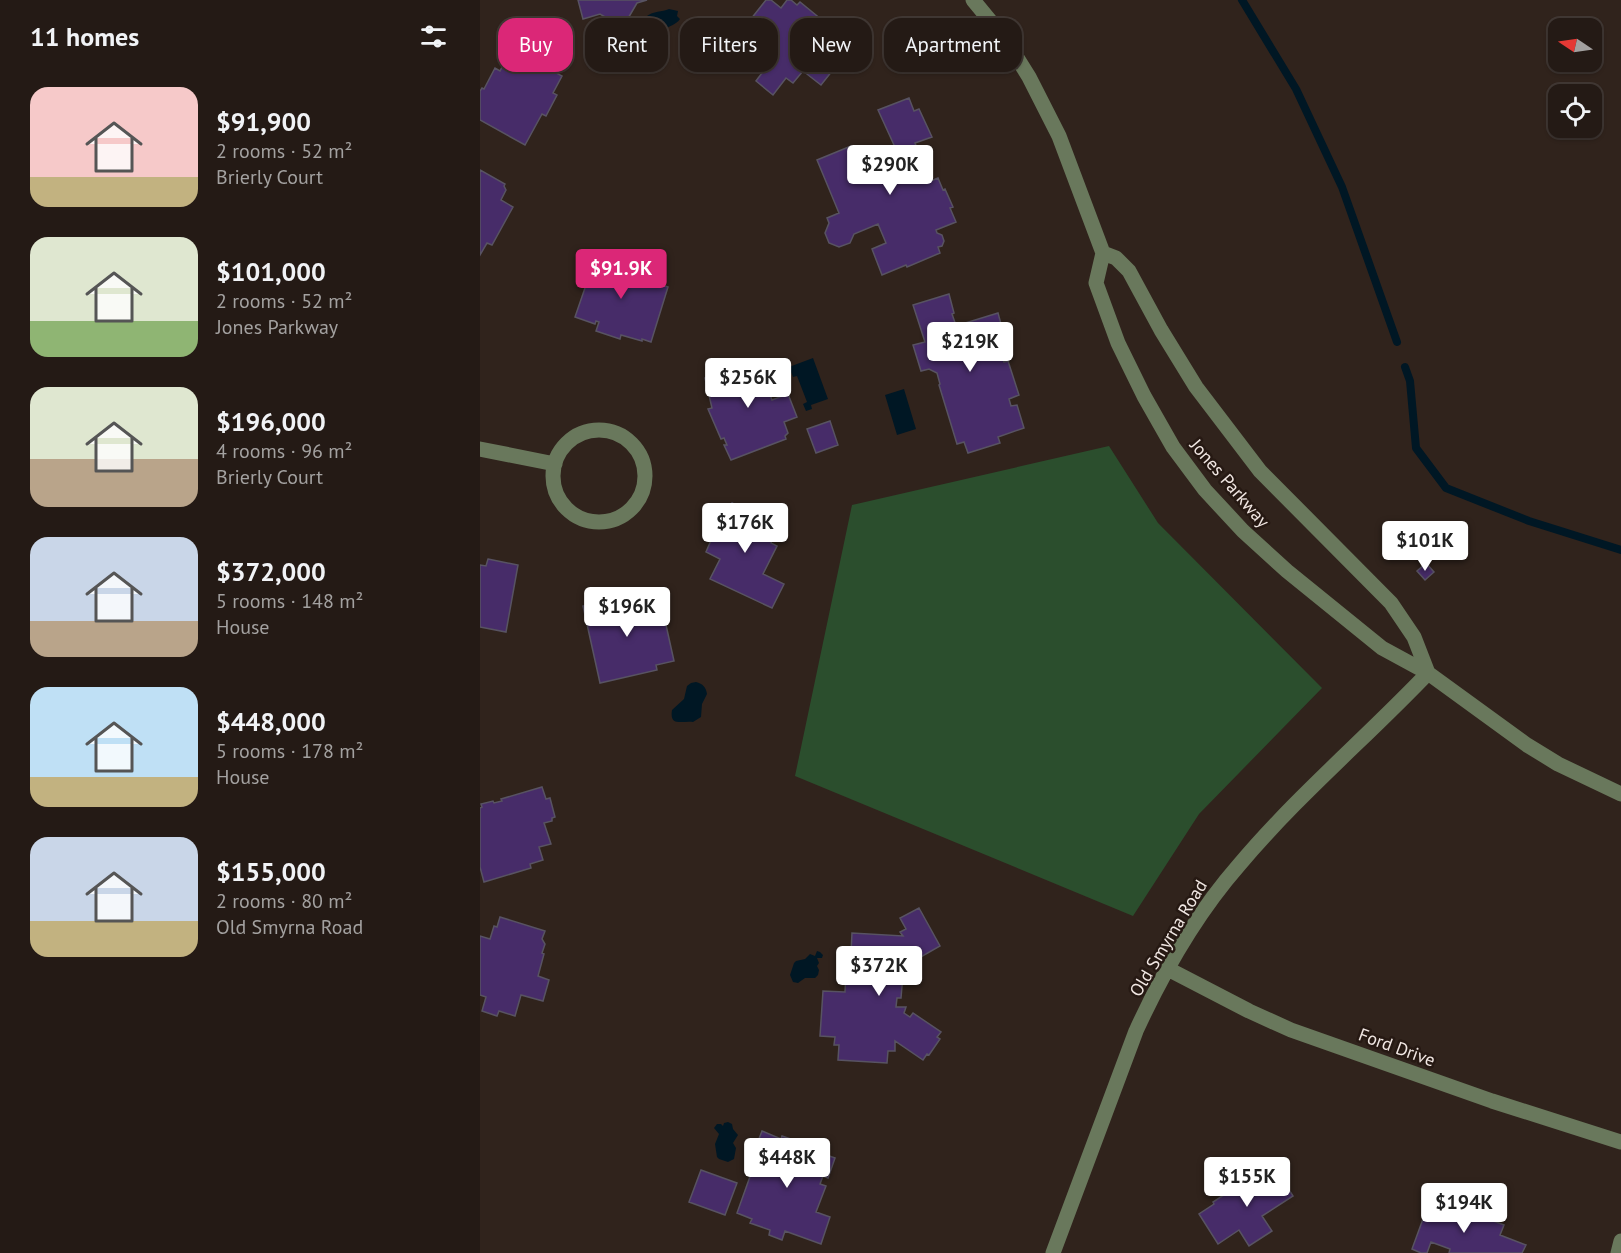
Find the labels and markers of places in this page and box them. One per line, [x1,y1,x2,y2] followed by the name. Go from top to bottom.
[848,145,932,196] pin: $290K
[572,249,670,300] pin: $91.9K
[928,322,1012,373] pin: $219K
[706,358,790,409] pin: $256K
[703,503,787,554] pin: $176K
[1383,521,1467,572] pin: $101K
[585,587,669,638] pin: $196K
[837,946,921,997] pin: $372K
[745,1138,829,1189] pin: $448K
[1205,1157,1289,1208] pin: $155K
[1422,1183,1506,1234] pin: $194K

